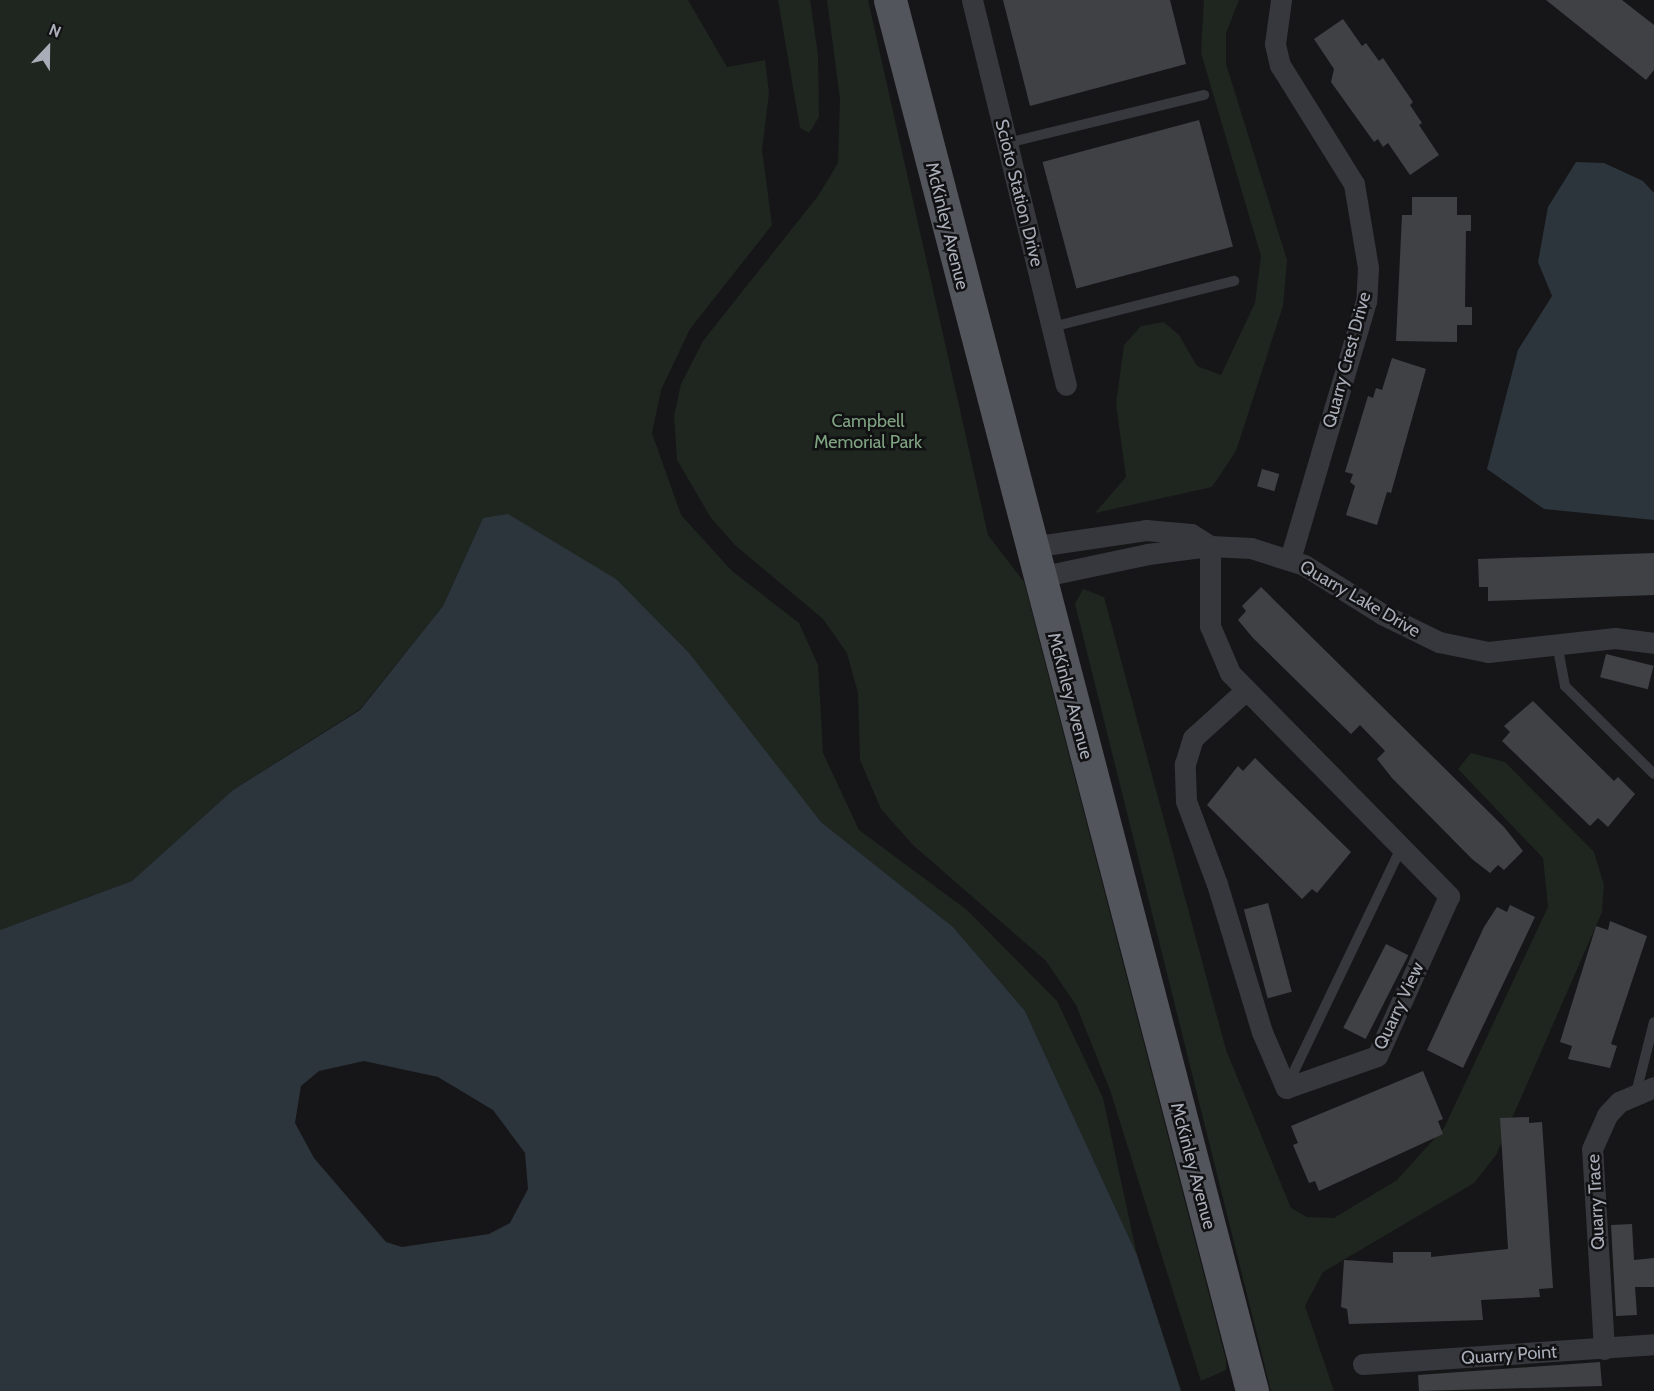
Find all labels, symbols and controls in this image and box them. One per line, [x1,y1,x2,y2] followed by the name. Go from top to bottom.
[18,18,78,78] north arrow
[46,20,64,42] text: N
[990,117,1048,269] street label: Scioto Station Drive
[921,160,973,292] street label: McKinley Avenue
[1318,290,1376,430] street label: Quarry Crest Drive
[814,411,922,454] park label: Campbell Memorial Park
[1296,556,1424,642] street label: Quarry Lake Drive
[1043,630,1097,762] street label: McKinley Avenue
[1369,959,1429,1053] street label: Quarry View
[1166,1100,1220,1232] street label: McKinley Avenue
[1583,1154,1609,1250] street label: Quarry Trace
[1460,1341,1558,1369] street label: Quarry Point

